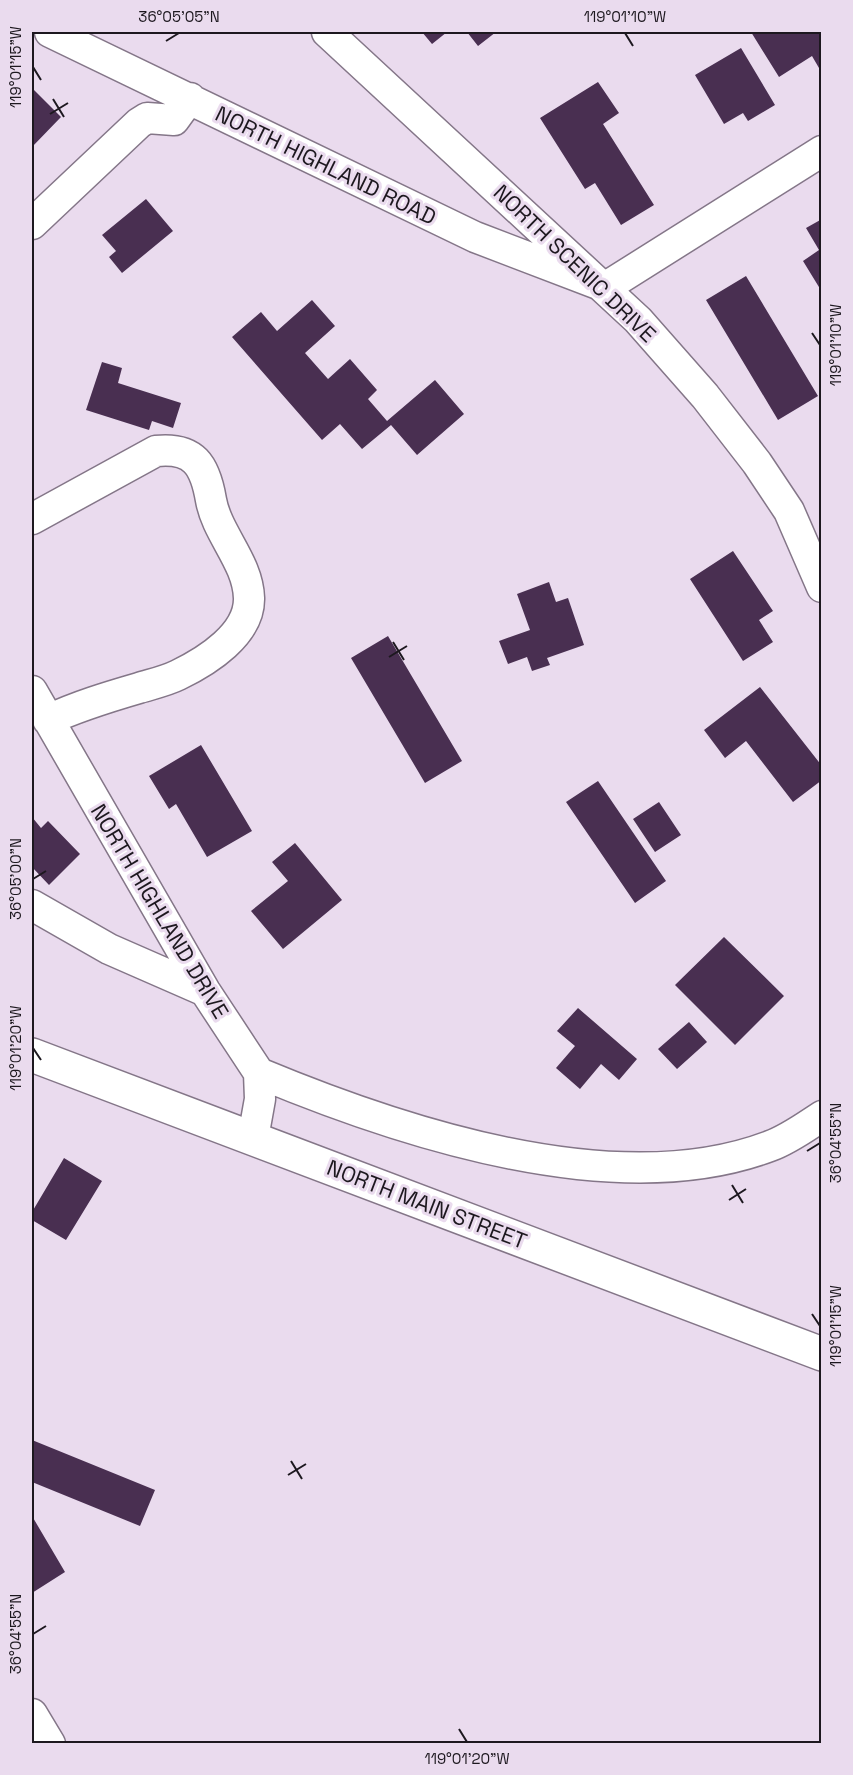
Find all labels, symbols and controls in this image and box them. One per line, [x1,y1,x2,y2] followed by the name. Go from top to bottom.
[138,7,220,26] text: 36°05'05"N
[584,7,666,26] text: 119°01'10"W
[6,26,25,108] text: 119°01'15"W
[211,99,441,231] street label: NORTH HIGHLAND ROAD
[488,178,662,348] street label: NORTH SCENIC DRIVE
[826,304,845,386] text: 119°01'10"W
[85,799,235,1023] street label: NORTH HIGHLAND DRIVE
[6,838,25,920] text: 36°05'00"N
[6,1005,25,1091] text: 119°01'20"W
[826,1103,845,1183] text: 36°04'55"N
[323,1153,531,1255] street label: NORTH MAIN STREET
[826,1285,845,1367] text: 119°01'15"W
[6,1594,25,1674] text: 36°04'55"N
[424,1749,510,1768] text: 119°01'20"W

